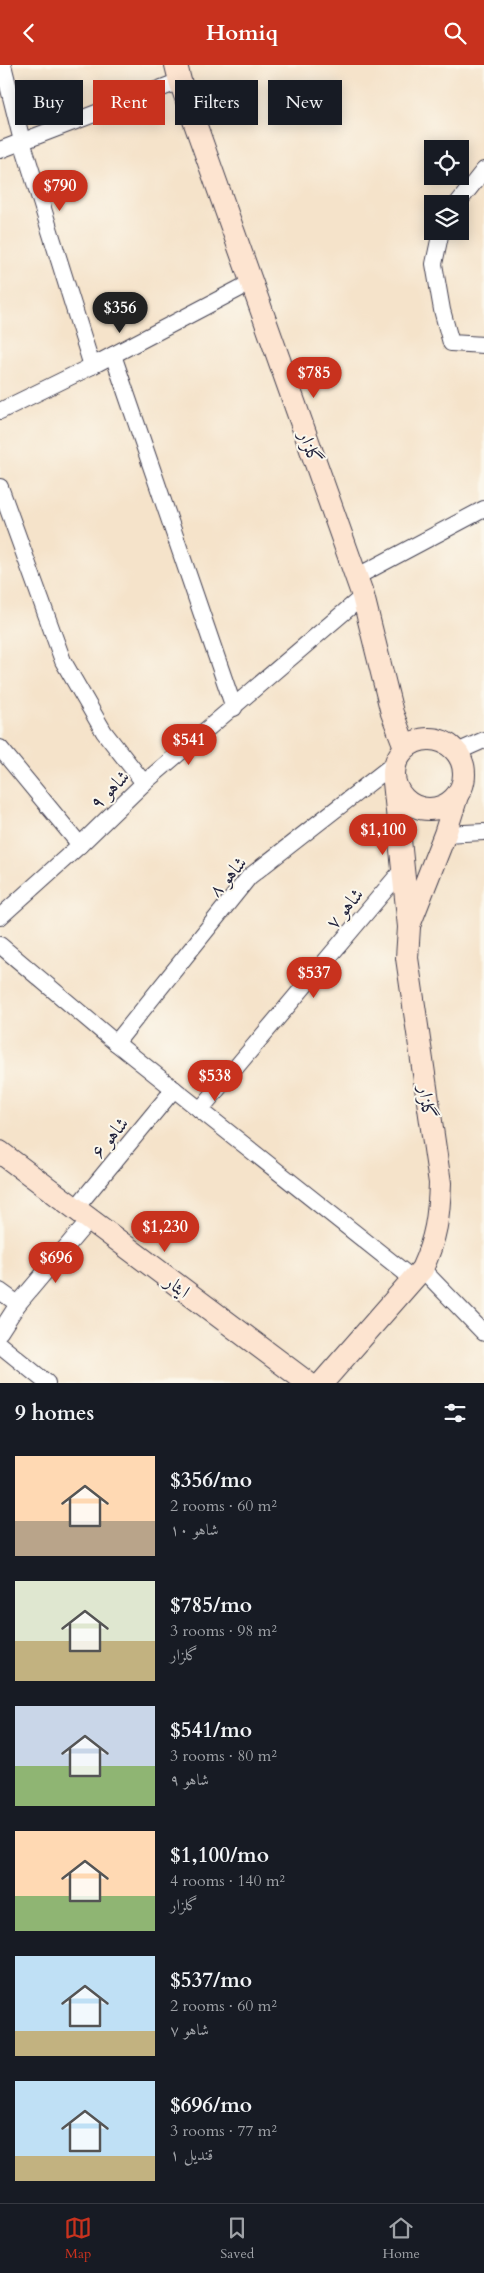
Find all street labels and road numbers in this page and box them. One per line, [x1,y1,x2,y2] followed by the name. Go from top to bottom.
[292,426,328,467] street label: گلزار
[84,764,135,815] street label: شاهو ۹
[203,851,253,903] street label: شاهو ۸
[320,882,370,935] street label: شاهو ۷
[412,1082,442,1120] street label: گلزار
[85,1111,135,1164] street label: شاهو ۶
[158,1268,195,1305] street label: ایثار

